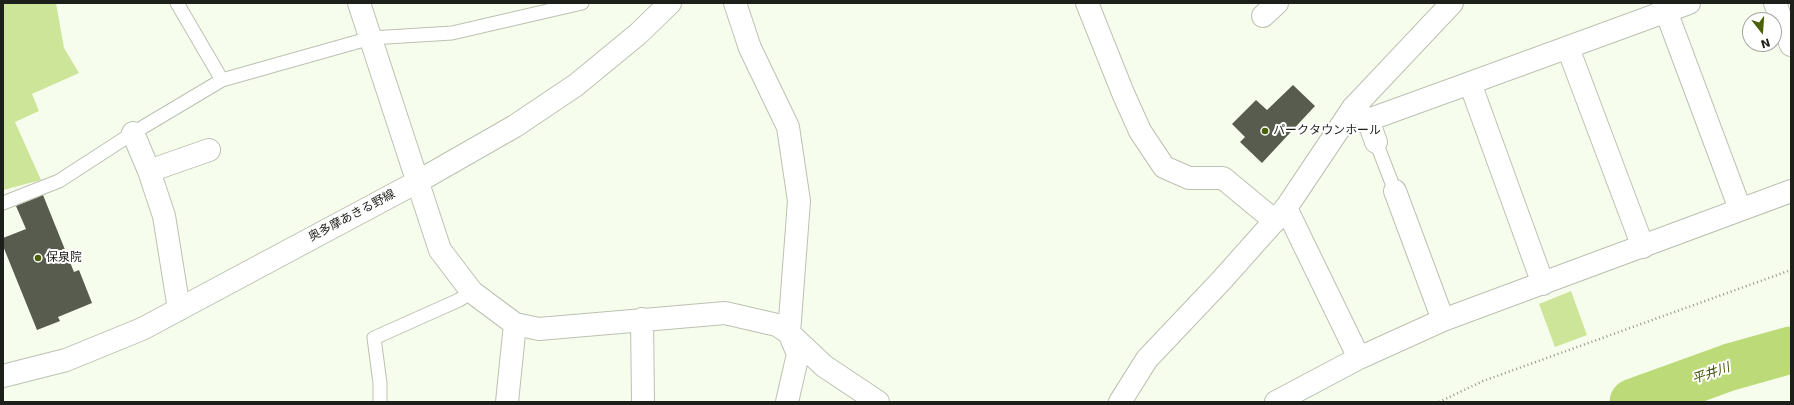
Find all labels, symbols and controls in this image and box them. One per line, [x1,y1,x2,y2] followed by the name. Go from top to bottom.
[1742,12,1782,52] north arrow
[1759,35,1772,51] text: N
[1273,124,1381,138] place label: パークタウンホール
[1260,126,1270,136] marker: パークタウンホール
[306,187,398,245] street label: 奥多摩あきる野線
[46,251,82,265] place label: 保泉院
[33,253,43,263] marker: 保泉院
[1690,360,1732,388] water label: 平井川

